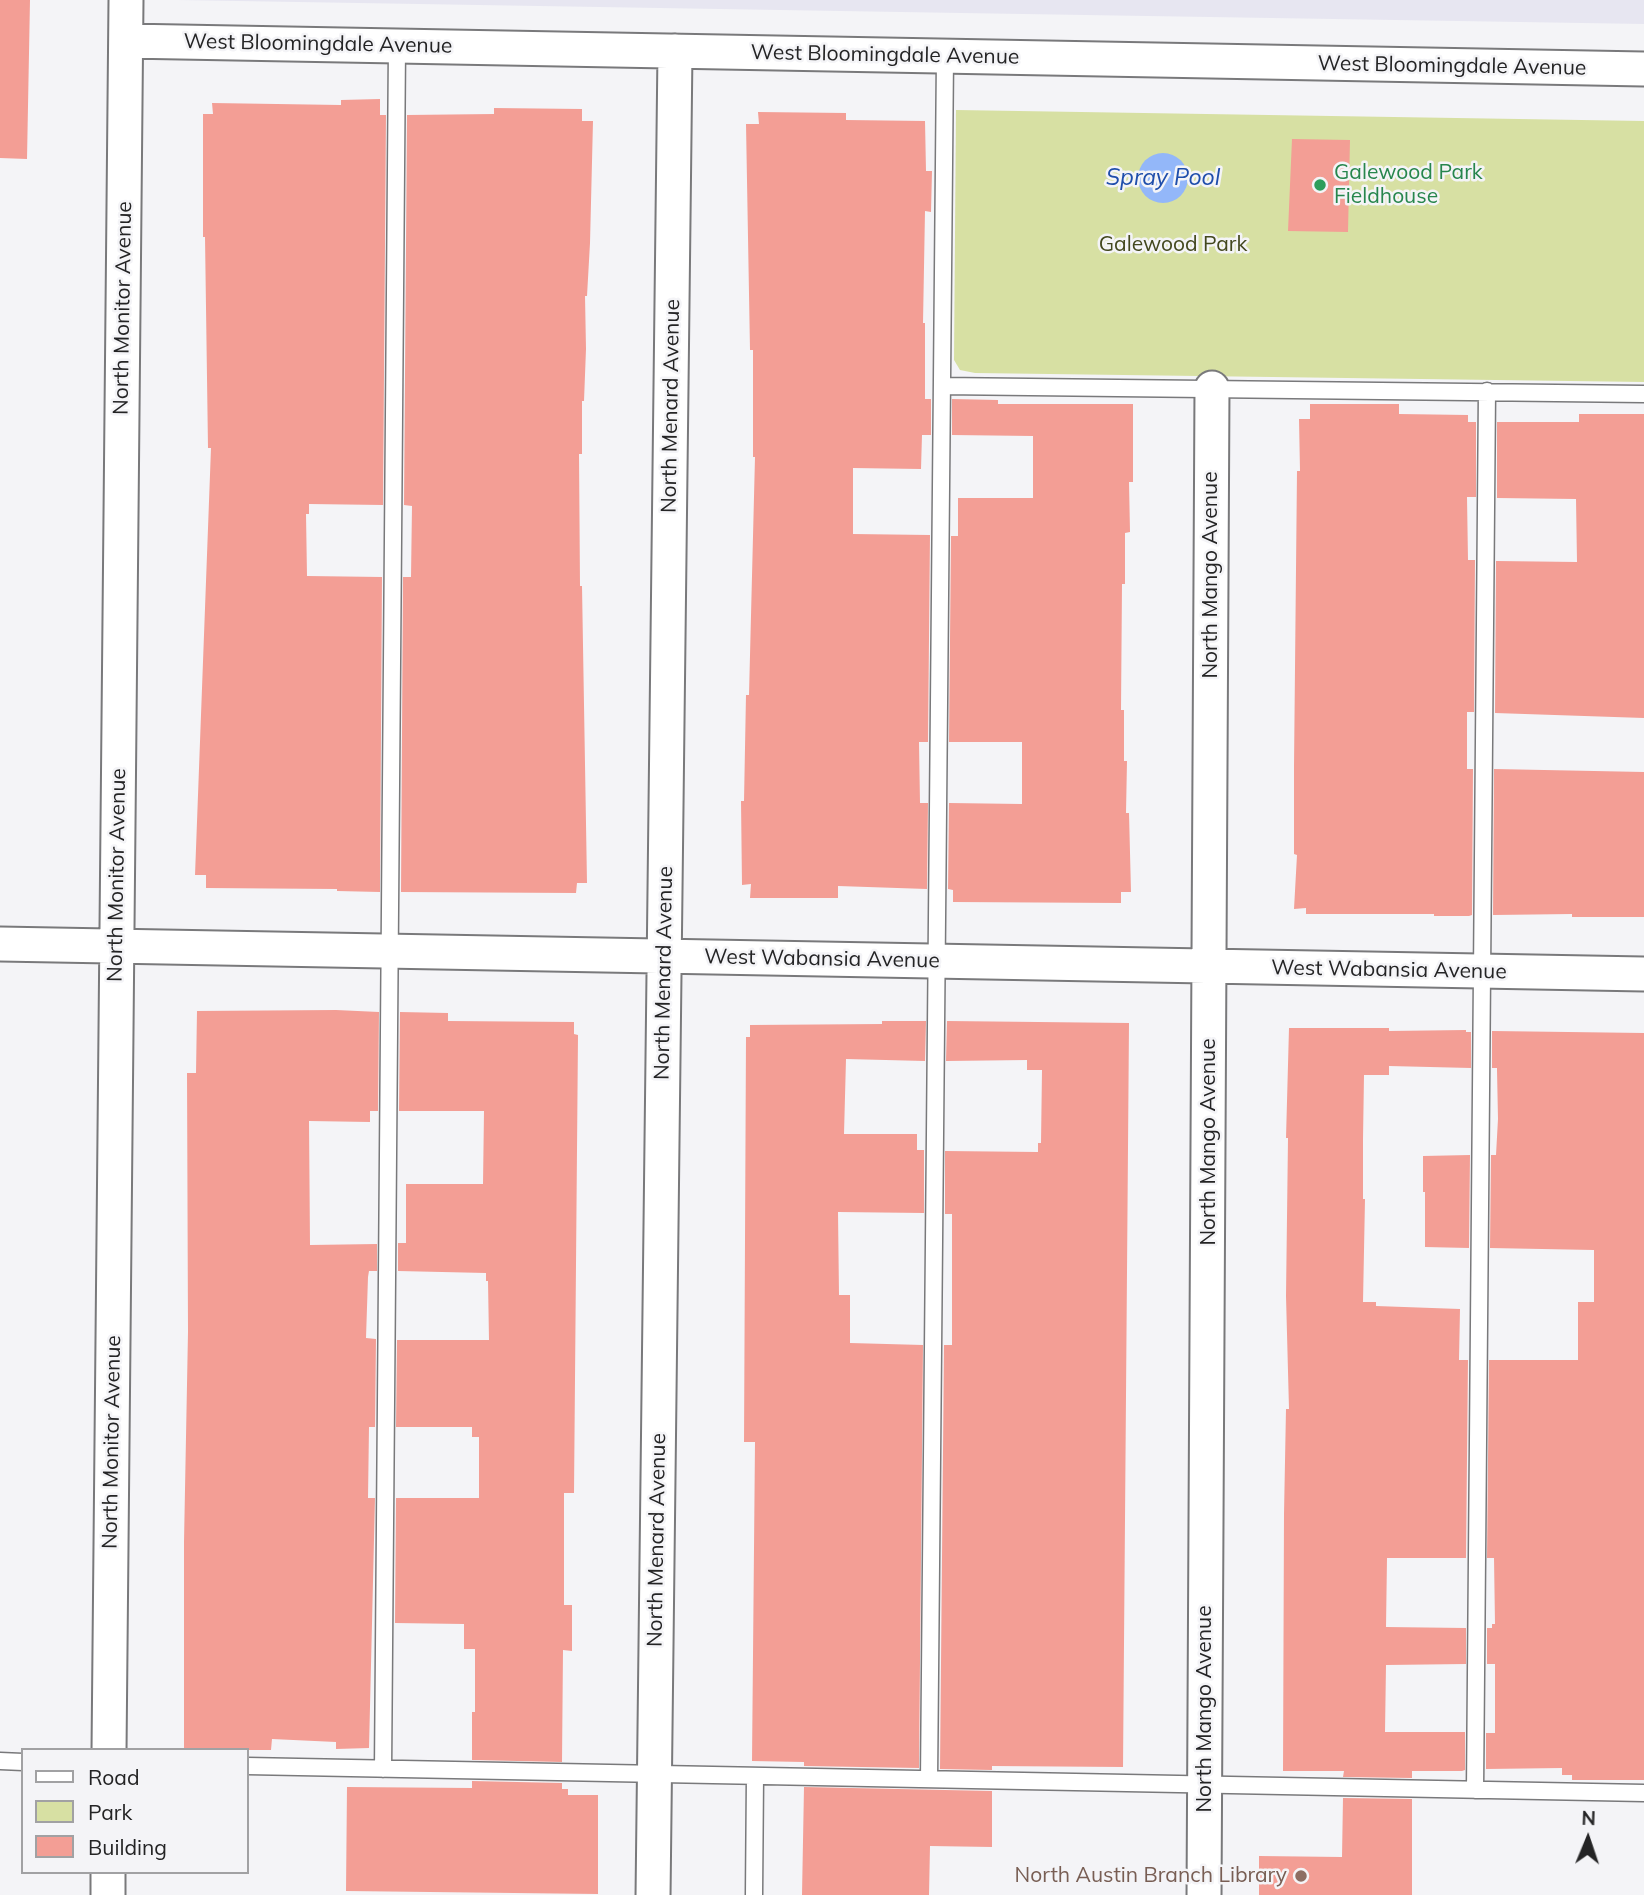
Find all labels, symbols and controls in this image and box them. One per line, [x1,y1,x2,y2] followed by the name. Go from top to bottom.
[184,29,452,59] street label: West Bloomingdale Avenue
[751,40,1019,70] street label: West Bloomingdale Avenue
[1318,51,1586,81] street label: West Bloomingdale Avenue
[1334,160,1483,210] place label: Galewood Park Fieldhouse
[1106,164,1220,192] water label: Spray Pool
[1312,177,1328,193] marker: Galewood Park Fieldhouse
[109,201,137,415] street label: North Monitor Avenue
[1099,232,1247,258] park label: Galewood Park
[657,299,685,513] street label: North Menard Avenue
[1198,471,1224,679] street label: North Mango Avenue
[103,768,131,982] street label: North Monitor Avenue
[650,866,678,1080] street label: North Menard Avenue
[704,944,940,974] street label: West Wabansia Avenue
[1271,955,1507,985] street label: West Wabansia Avenue
[1196,1038,1222,1246] street label: North Mango Avenue
[98,1335,126,1549] street label: North Monitor Avenue
[643,1433,671,1647] street label: North Menard Avenue
[1192,1605,1218,1813] street label: North Mango Avenue
[21,1748,248,1874] legend
[88,1764,139,1790] text: Road
[88,1799,132,1825] text: Park
[1553,1804,1623,1874] north arrow
[1581,1806,1596,1830] text: N
[88,1834,167,1860] text: Building
[1015,1863,1287,1889] place label: North Austin Branch Library
[1293,1868,1309,1884] marker: North Austin Branch Library

